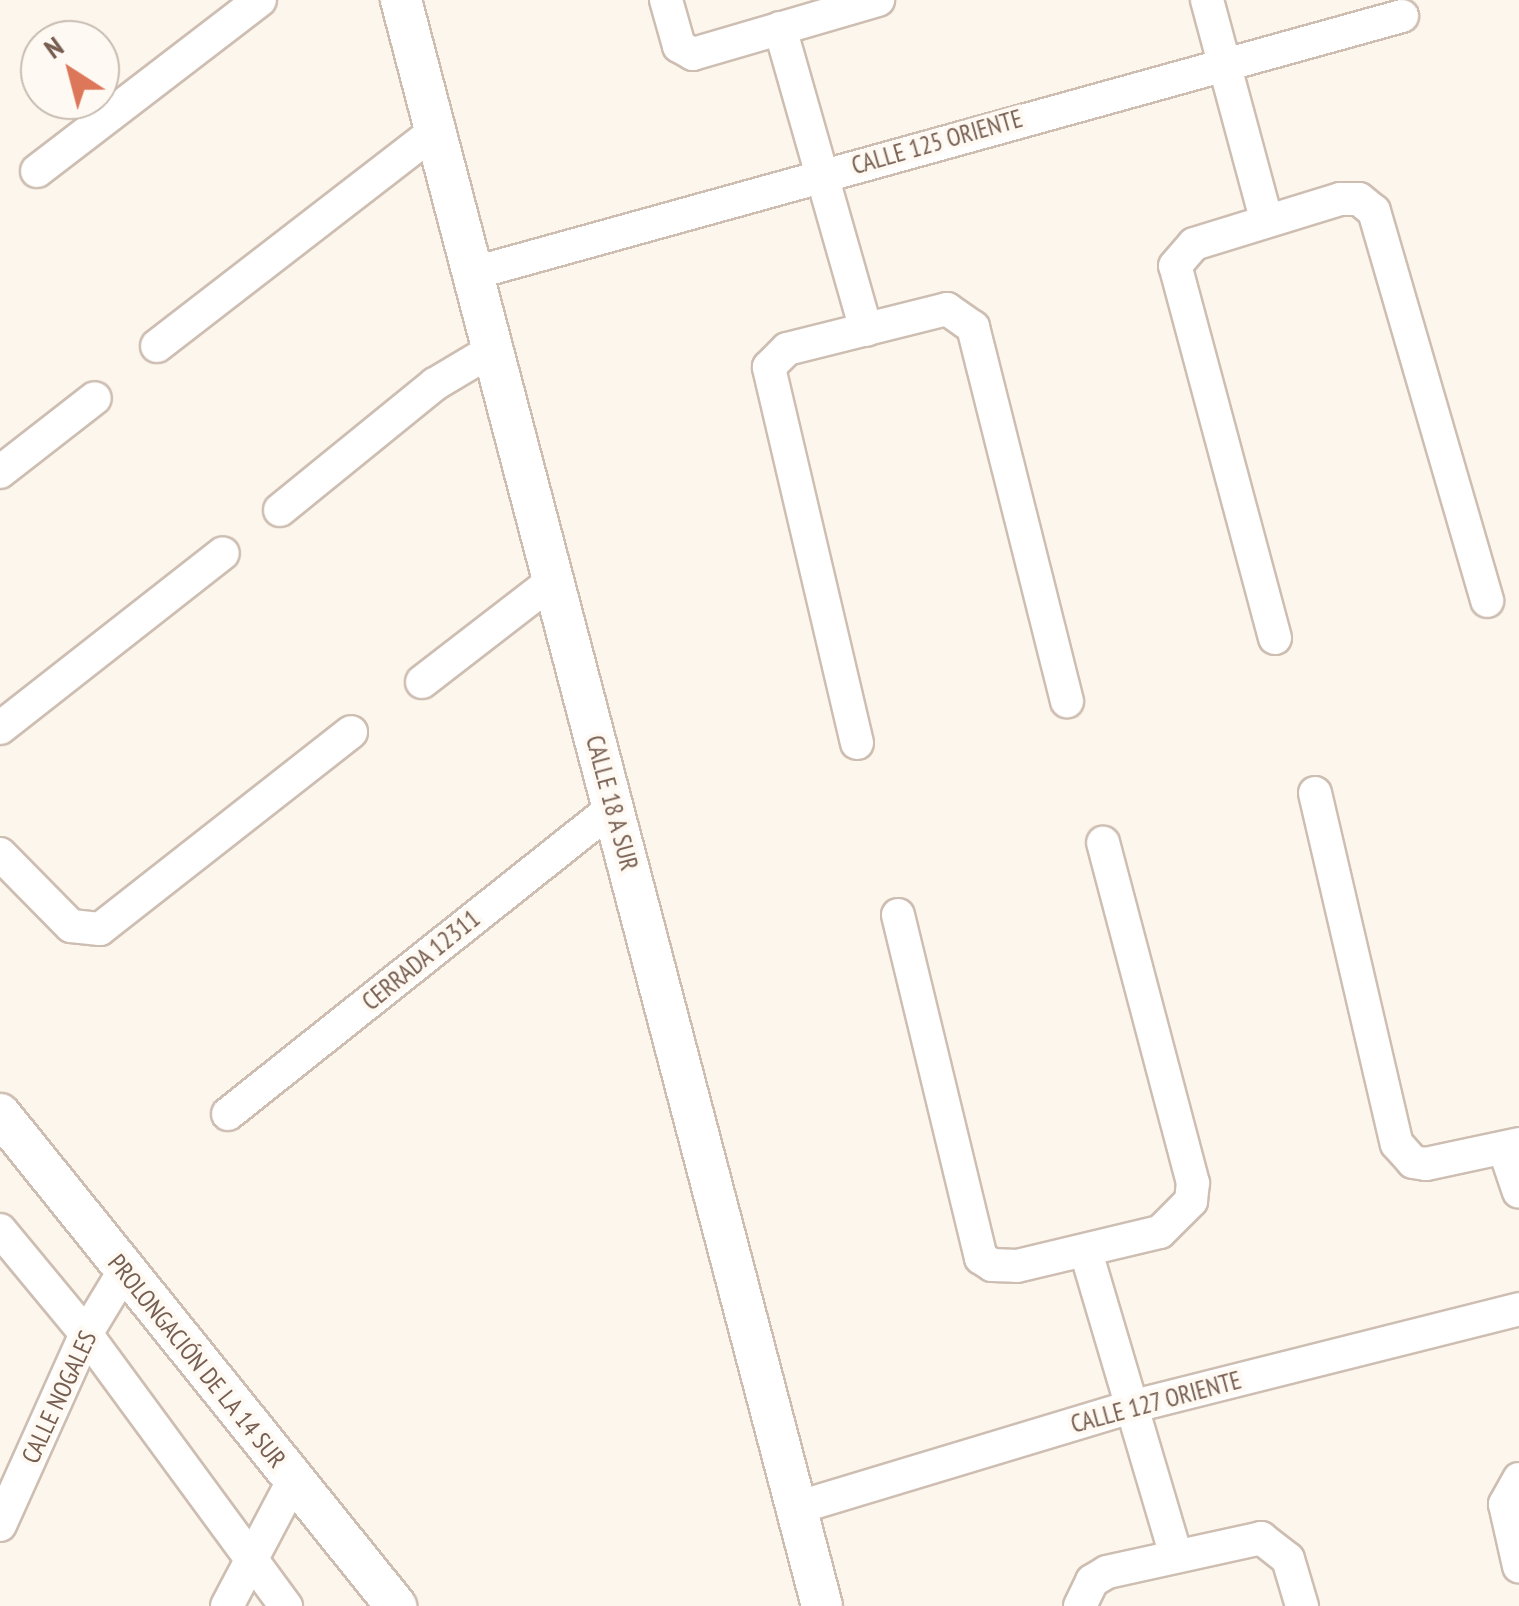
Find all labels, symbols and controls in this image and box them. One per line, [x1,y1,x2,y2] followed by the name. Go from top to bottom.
[20,20,120,120] north arrow
[36,28,70,66] text: N
[848,103,1026,181] street label: CALLE 125 ORIENTE
[579,731,645,875] street label: CALLE 18 A SUR
[356,903,486,1017] street label: CERRADA 12311
[102,1248,292,1474] street label: PROLONGACIÓN DE LA 14 SUR
[15,1326,103,1468] street label: CALLE NOGALES
[1067,1365,1245,1439] street label: CALLE 127 ORIENTE

